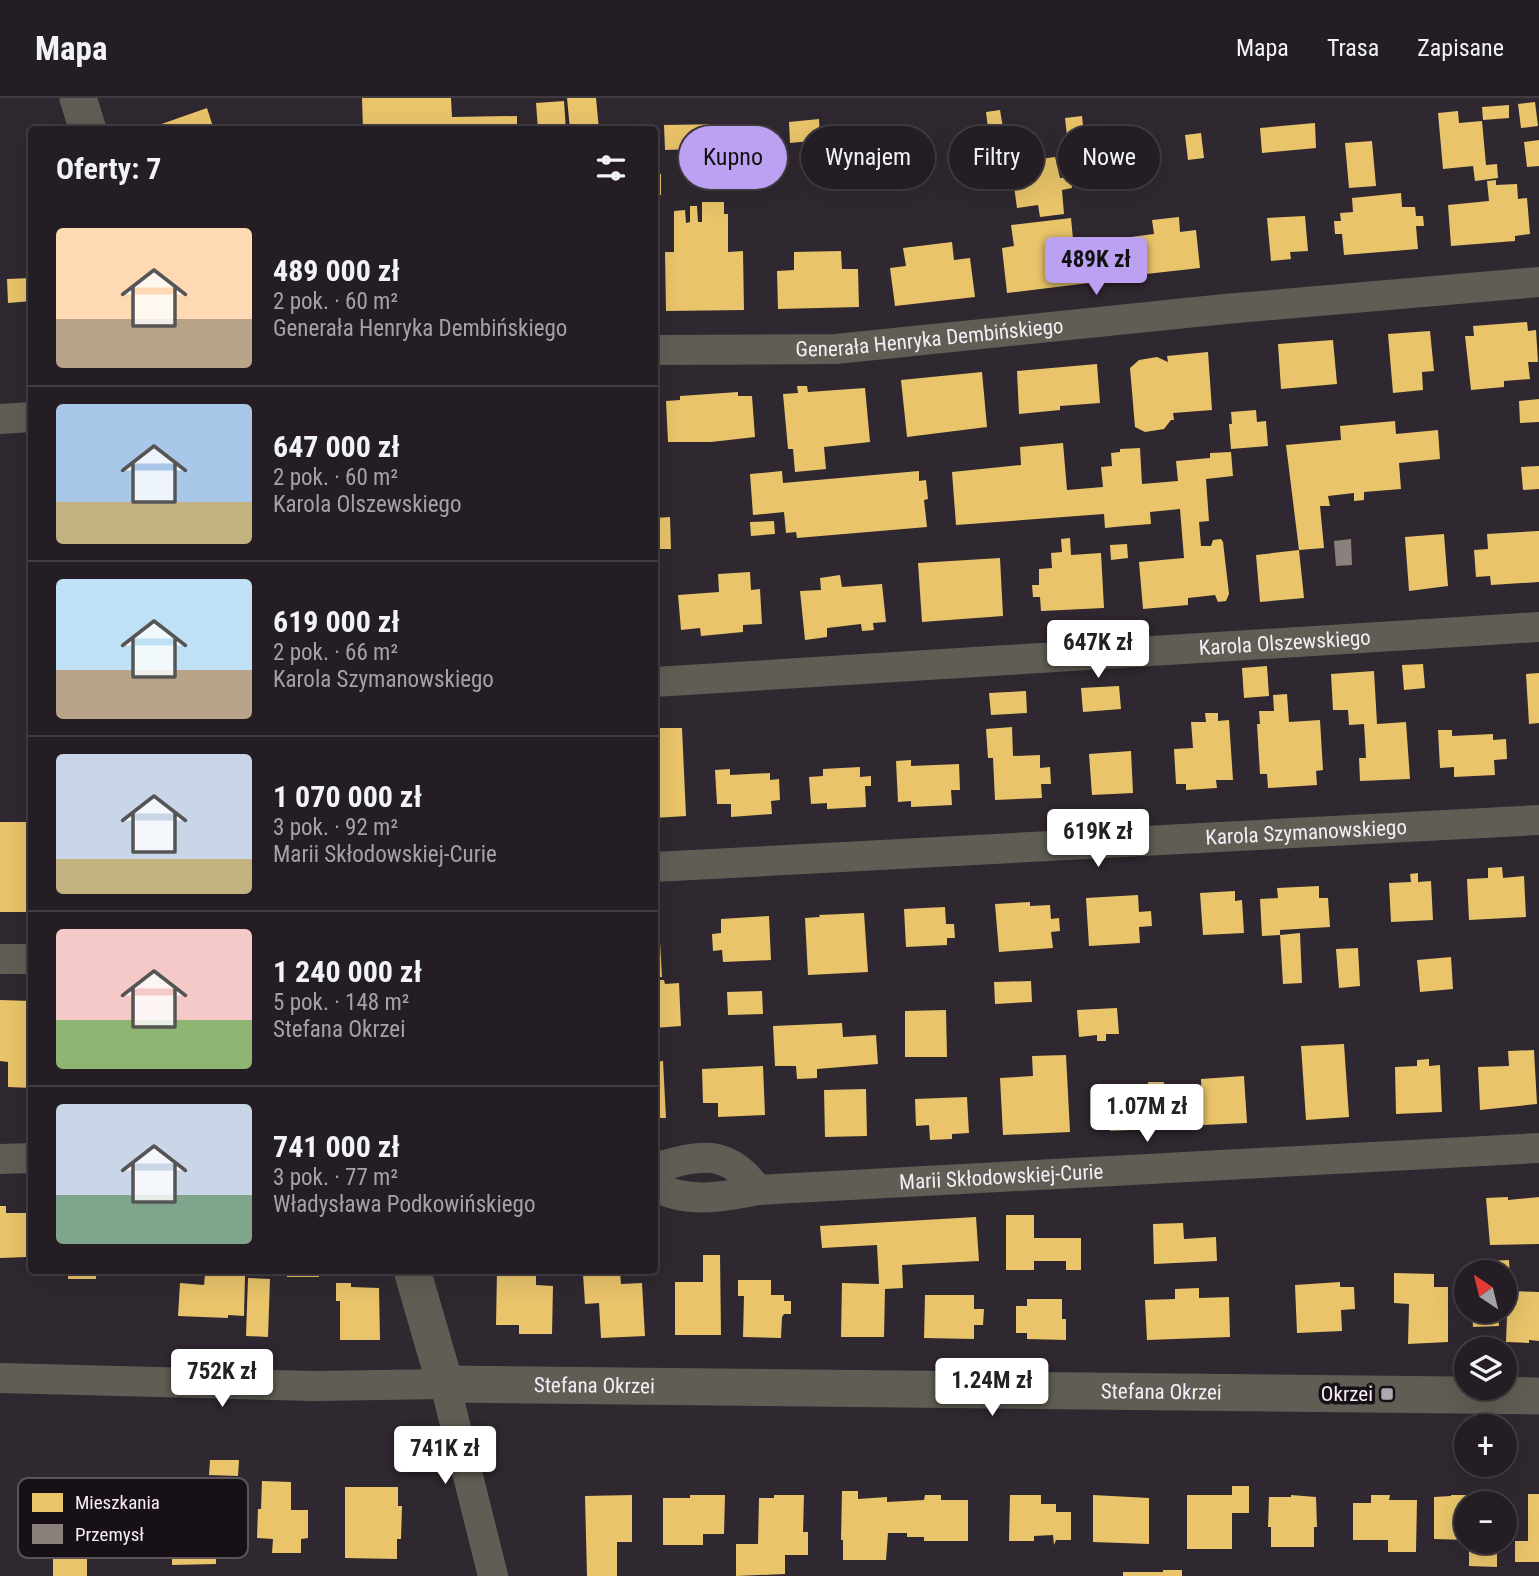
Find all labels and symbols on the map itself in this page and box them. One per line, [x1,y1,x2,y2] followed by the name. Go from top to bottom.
[1031,238,1161,297] pin: 489K zł
[795,314,1064,361] street label: Generała Henryka Dembińskiego
[1033,620,1163,680] pin: 647K zł
[1198,625,1371,660] street label: Karola Olszewskiego
[1033,810,1163,869] pin: 619K zł
[1205,815,1407,850] street label: Karola Szymanowskiego
[1075,1084,1219,1144] pin: 1.07M zł
[899,1159,1104,1194] street label: Marii Skłodowskiej-Curie
[1454,1260,1517,1323] north arrow
[157,1350,287,1409] pin: 752K zł
[920,1358,1064,1418] pin: 1.24M zł
[534,1373,655,1398] street label: Stefana Okrzei
[1101,1379,1222,1405] street label: Stefana Okrzei
[1321,1382,1373,1406] place label: Okrzei
[1379,1386,1395,1402] marker: Okrzei
[380,1426,510,1486] pin: 741K zł
[18,1478,248,1558] legend
[75,1491,160,1514] text: Mieszkania
[75,1523,144,1546] text: Przemysł

